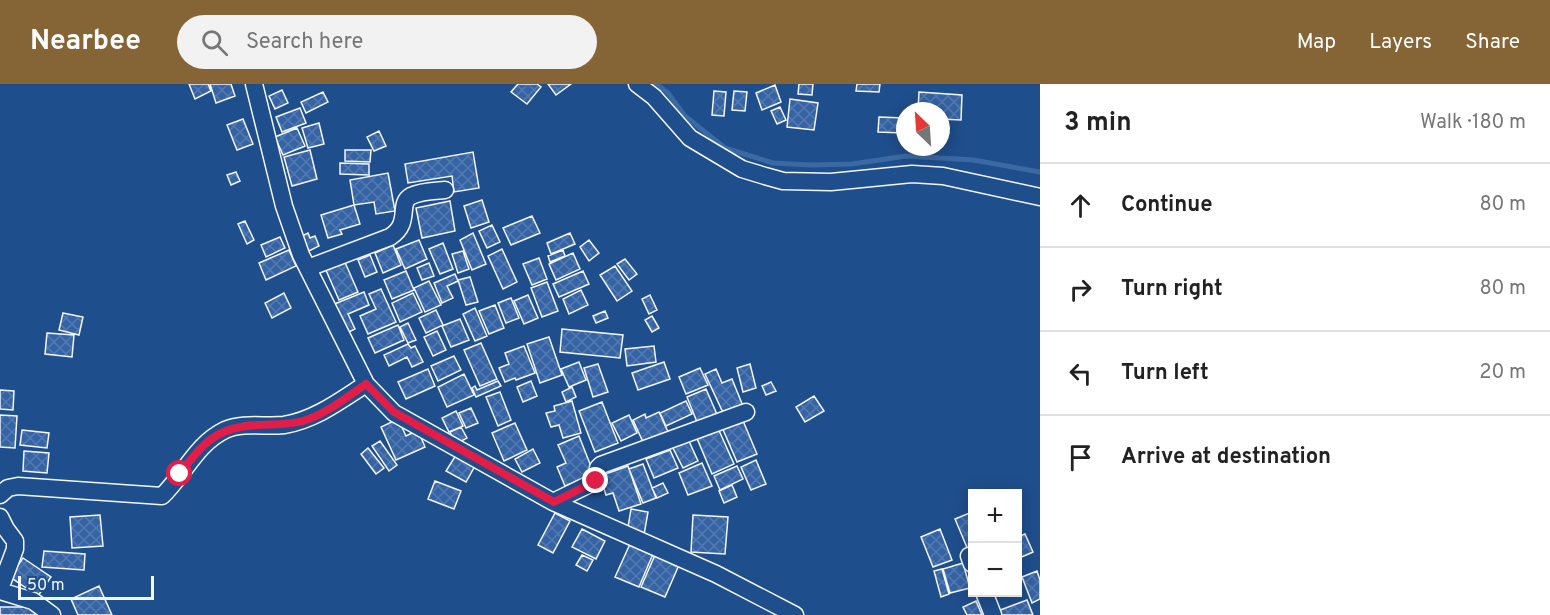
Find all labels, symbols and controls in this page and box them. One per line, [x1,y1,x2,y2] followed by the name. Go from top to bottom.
[177,15,597,69] search box
[30,24,141,60] text: Nearbee
[198,26,231,59] icon: search
[246,29,363,56] text: Search here
[1297,29,1336,56] text: Map
[1369,29,1432,56] text: Layers
[1465,29,1520,56] text: Share
[896,102,950,156] north arrow
[1064,107,1132,140] text: 3 min
[1420,110,1526,136] text: Walk · 180 m
[1064,189,1097,222] icon: ahead
[1121,192,1212,219] text: Continue
[1480,192,1526,218] text: 80 m
[1064,273,1097,306] icon: right
[1121,276,1223,303] text: Turn right
[1480,276,1526,302] text: 80 m
[1064,357,1097,390] icon: left
[1121,360,1209,387] text: Turn left
[1479,360,1526,386] text: 20 m
[1064,441,1097,474] icon: arrive
[1121,444,1331,471] text: Arrive at destination
[166,460,192,486] route start
[582,467,608,493] route end
[968,489,1022,597] map controls
[968,489,1022,543] button: +
[968,543,1022,597] button: −
[18,573,154,600] scale bar
[27,576,65,596] text: 50 m

